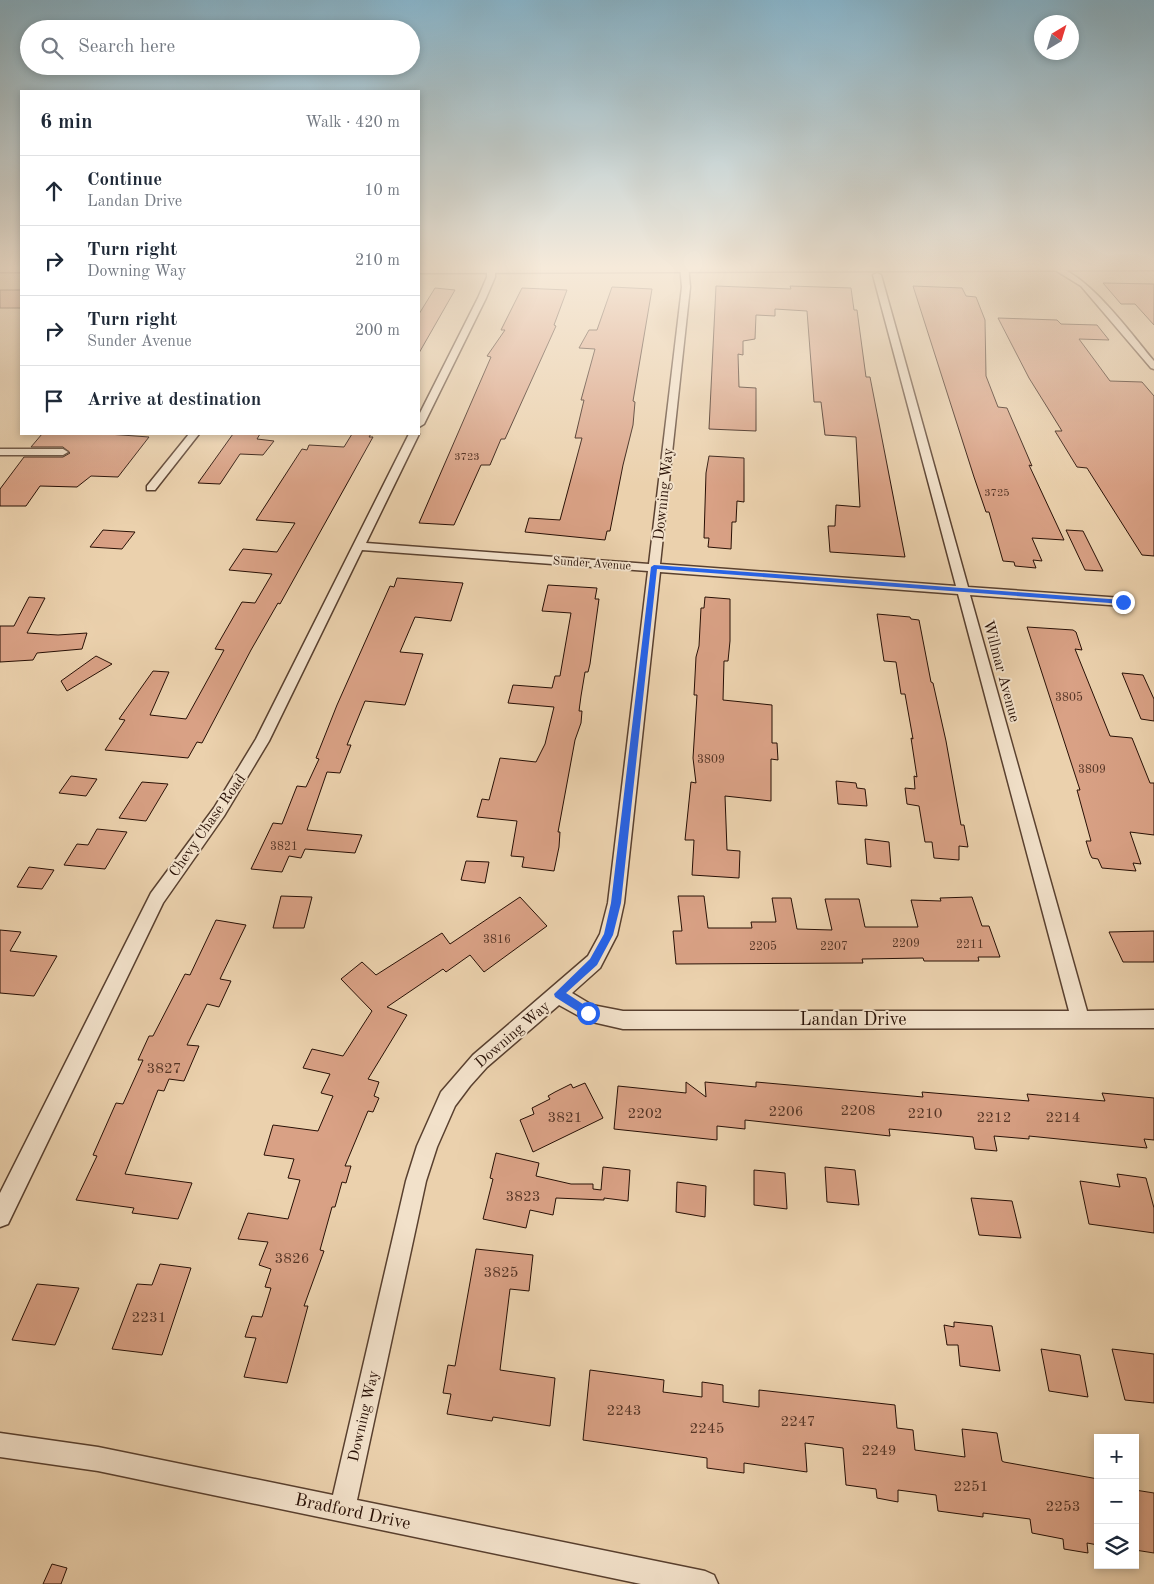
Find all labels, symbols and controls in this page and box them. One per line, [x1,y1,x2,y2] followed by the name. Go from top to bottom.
[1034,15,1079,60] north arrow
[20,20,420,75] search box
[38,34,66,62] icon: search
[78,38,175,57] text: Search here
[40,112,93,133] text: 6 min
[305,115,400,131] text: Walk · 420 m
[87,171,162,190] text: Continue
[40,177,68,205] icon: ahead
[364,183,400,199] text: 10 m
[87,194,182,210] text: Landan Drive
[87,241,177,260] text: Turn right
[40,247,68,275] icon: right
[355,253,400,269] text: 210 m
[87,264,186,280] text: Downing Way
[87,311,177,330] text: Turn right
[40,317,68,345] icon: right
[355,323,400,339] text: 200 m
[87,334,192,350] text: Sunder Avenue
[40,387,68,415] icon: arrive
[87,391,261,410] text: Arrive at destination
[652,447,677,541] street label: Downing Way
[454,452,480,463] house number: 3723
[984,488,1010,499] house number: 3725
[552,555,632,573] street label: Sunder Avenue
[1112,591,1135,614] route end
[980,619,1021,724] street label: Willmar Avenue
[1055,691,1083,704] house number: 3805
[697,754,725,766] house number: 3809
[1078,764,1106,776] house number: 3809
[167,772,249,880] street label: Chevy Chase Road
[270,841,298,853] house number: 3821
[483,934,511,946] house number: 3816
[892,938,920,950] house number: 2209
[956,939,984,951] house number: 2211
[749,940,777,953] house number: 2205
[820,941,848,953] house number: 2207
[473,999,553,1071] street label: Downing Way
[577,1002,600,1025] route start
[800,1011,906,1029] street label: Landan Drive
[147,1062,181,1077] house number: 3827
[841,1104,875,1119] house number: 2208
[769,1105,803,1120] house number: 2206
[628,1107,662,1122] house number: 2202
[908,1107,942,1122] house number: 2210
[548,1111,582,1126] house number: 3821
[977,1111,1011,1126] house number: 2212
[1046,1111,1080,1126] house number: 2214
[506,1190,540,1205] house number: 3823
[275,1252,309,1267] house number: 3826
[484,1266,518,1281] house number: 3825
[132,1311,166,1326] house number: 2231
[347,1369,382,1463] street label: Downing Way
[607,1404,641,1419] house number: 2243
[781,1415,815,1430] house number: 2247
[690,1422,724,1437] house number: 2245
[1094,1434,1139,1569] map controls
[1094,1434,1139,1479] button: +
[862,1444,896,1459] house number: 2249
[1094,1479,1139,1524] button: −
[954,1480,988,1495] house number: 2251
[293,1491,412,1533] street label: Bradford Drive
[1046,1500,1080,1515] house number: 2253
[1094,1524,1139,1569] button: layers

